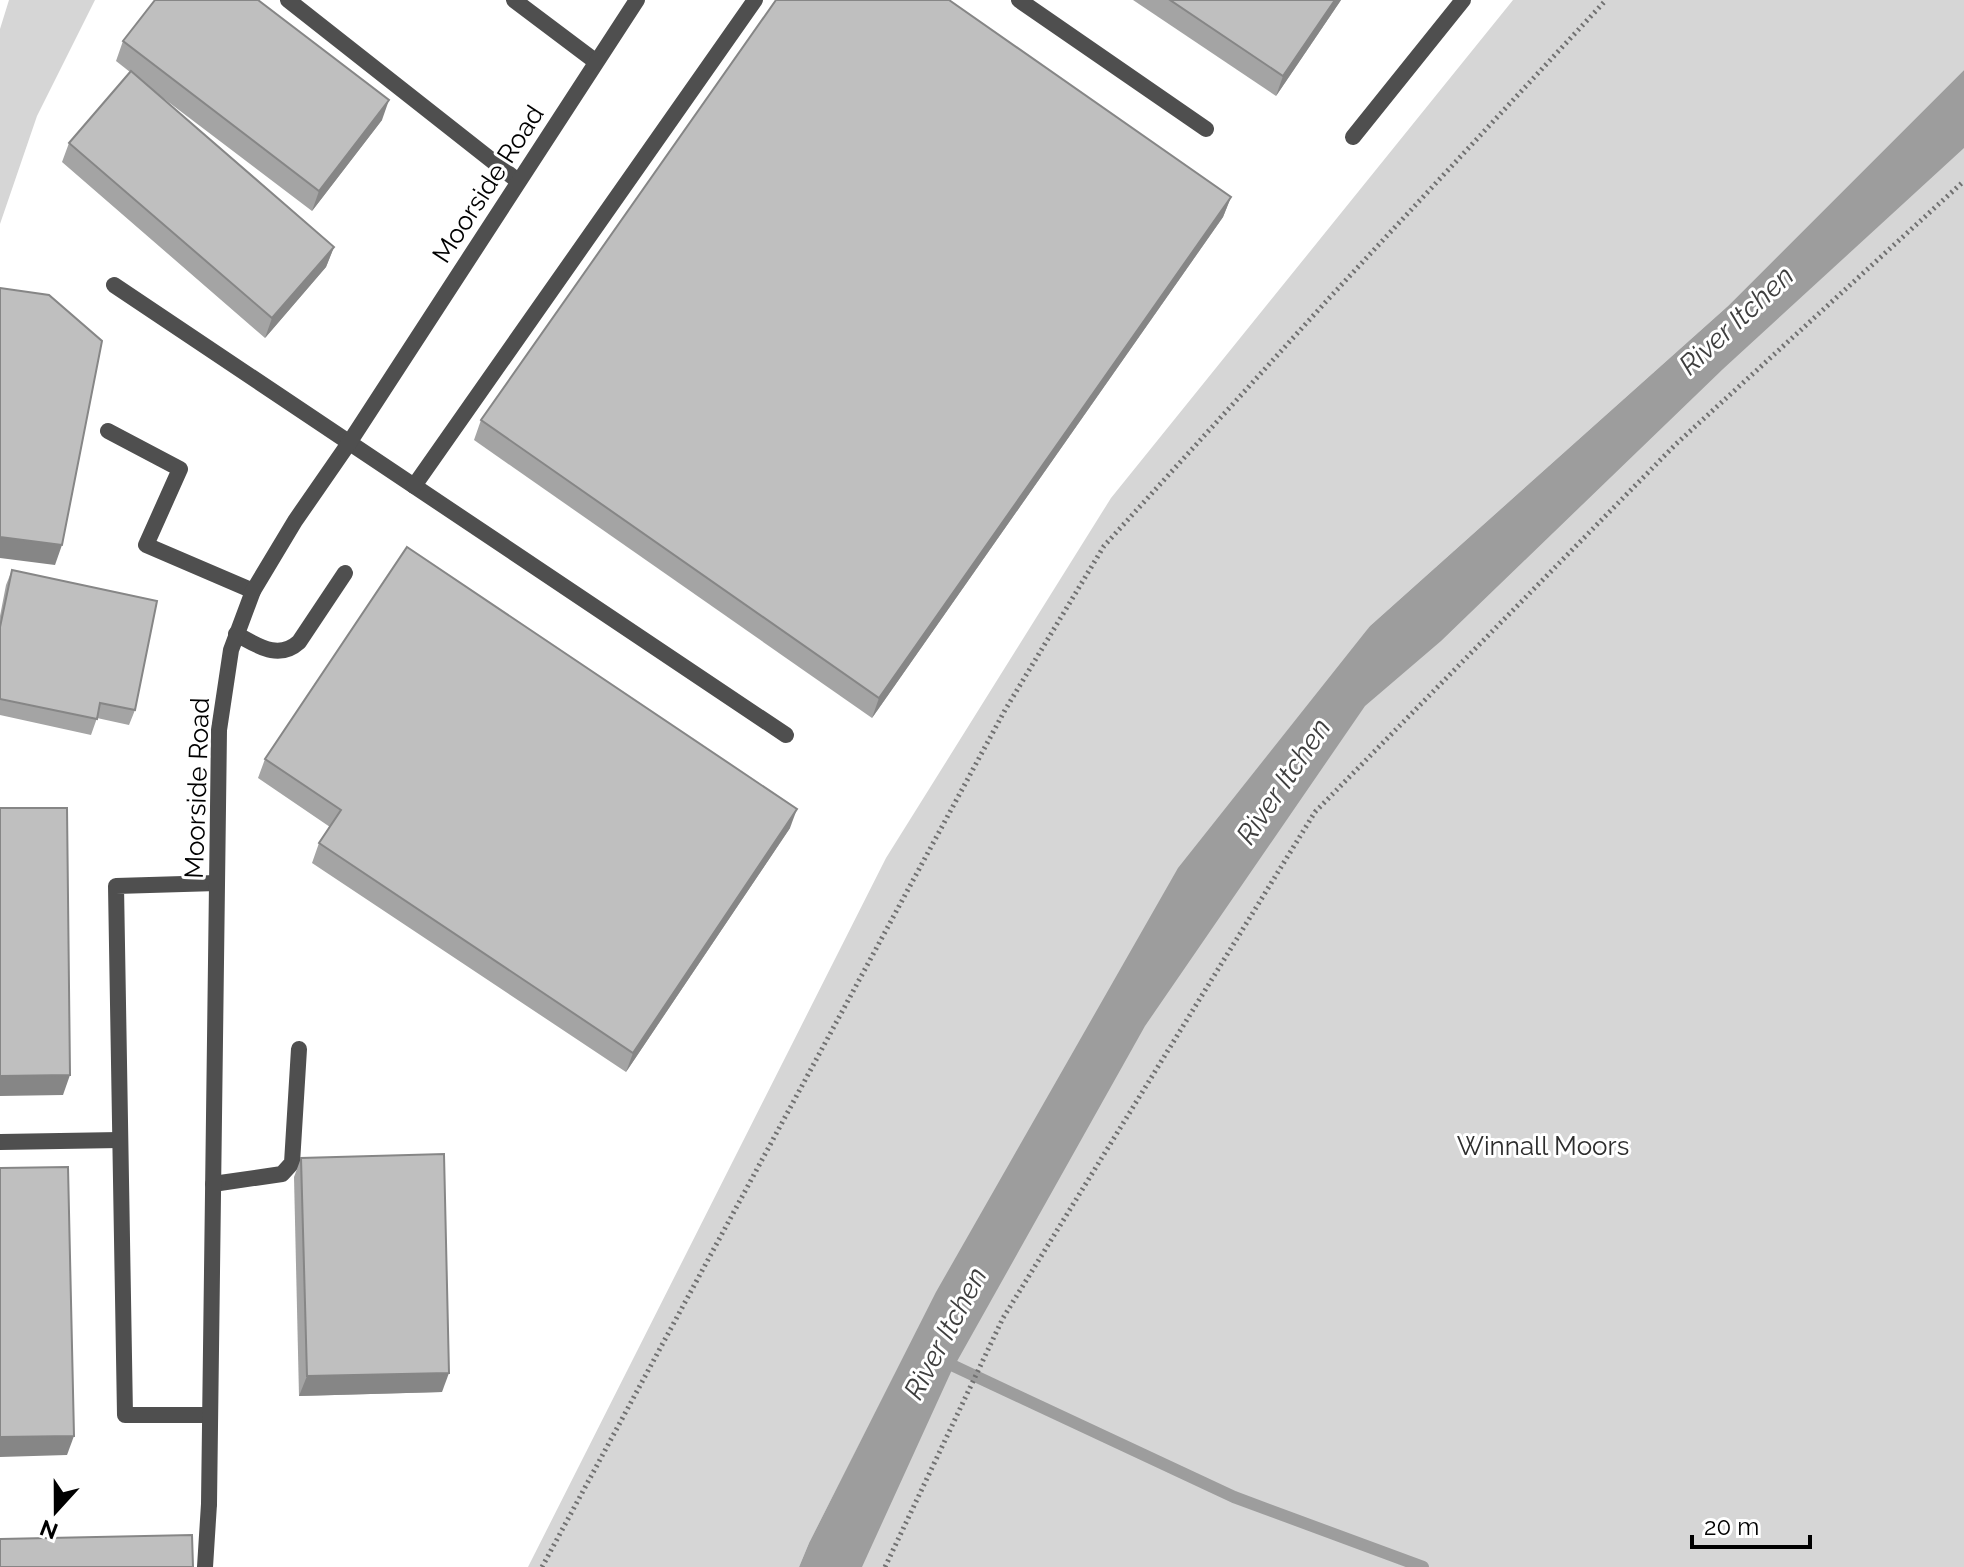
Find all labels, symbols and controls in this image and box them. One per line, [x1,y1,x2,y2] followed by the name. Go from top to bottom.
[426,100,550,268] street label: Moorside Road
[1672,259,1800,382] water label: River Itchen
[179,697,215,879] street label: Moorside Road
[1229,712,1337,850] water label: River Itchen
[1457,1131,1629,1161] park label: Winnall Moors
[897,1262,994,1405] water label: River Itchen
[16,1471,96,1551] north arrow
[1692,1499,1810,1549] scale bar
[1704,1512,1759,1541] text: 20 m
[36,1515,61,1545] text: N

